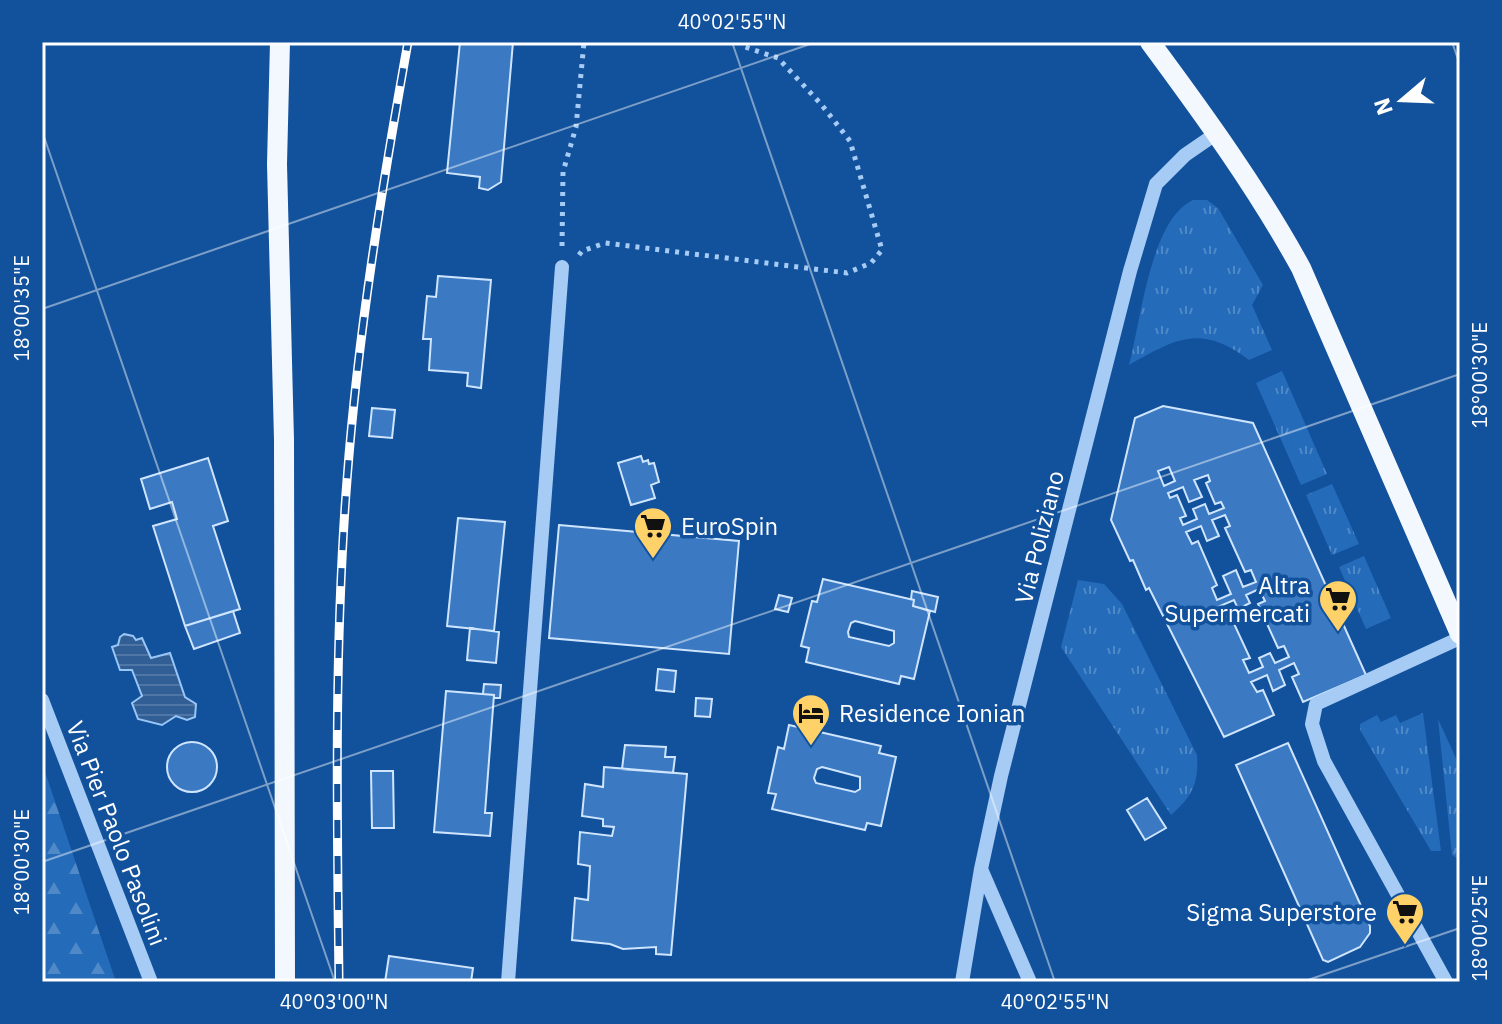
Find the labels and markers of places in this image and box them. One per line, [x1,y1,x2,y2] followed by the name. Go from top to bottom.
[632,505,674,560] supermarket icon: EuroSpin
[681,510,778,542] place label: EuroSpin
[1164,569,1310,629] place label: Altra Supermercati
[1317,578,1359,633] supermarket icon: Altra Supermercati
[790,692,832,747] hotel icon: Residence Ionian
[839,697,1025,729] place label: Residence Ionian
[1384,891,1426,946] supermarket icon: Sigma Superstore
[1186,896,1377,928] place label: Sigma Superstore

